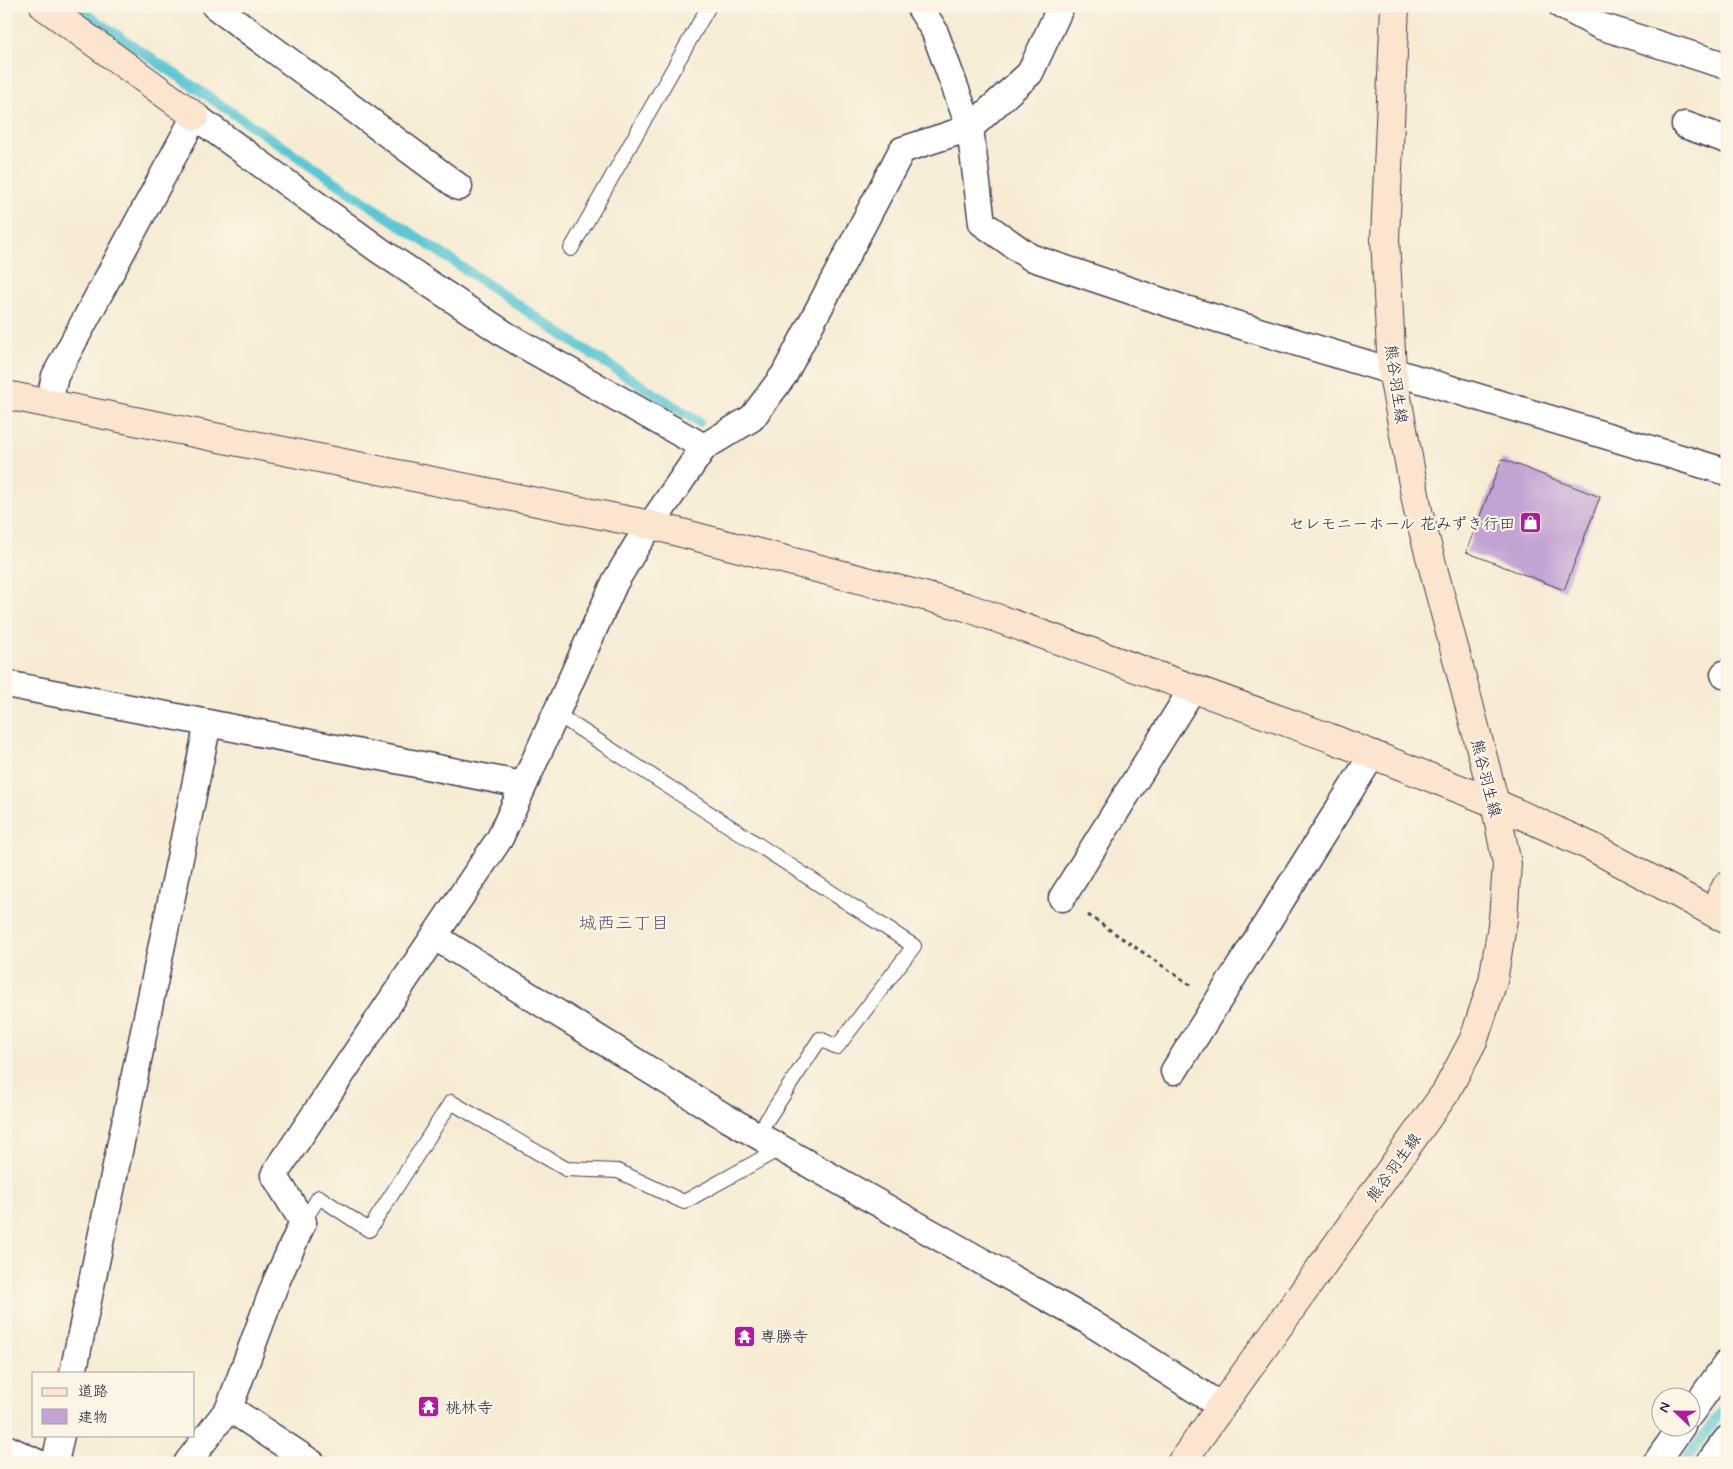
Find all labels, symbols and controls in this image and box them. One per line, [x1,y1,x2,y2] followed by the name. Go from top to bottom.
[1380,343,1411,425] street label: 熊谷羽生線
[1519,511,1543,535] shop icon: セレモニーホール 花みずき行田
[1289,514,1515,535] place label: セレモニーホール 花みずき行田
[1466,737,1505,820] street label: 熊谷羽生線
[579,912,669,936] district label: 城西三丁目
[1362,1129,1426,1206] street label: 熊谷羽生線
[732,1324,756,1348] temple icon: 専勝寺
[760,1327,808,1348] place label: 専勝寺
[32,1372,195,1436] legend
[78,1382,108,1402] text: 道路
[1650,1386,1700,1436] north arrow
[417,1395,441,1419] temple icon: 桃林寺
[445,1398,493,1419] place label: 桃林寺
[1655,1400,1675,1415] text: N
[78,1408,108,1428] text: 建物

